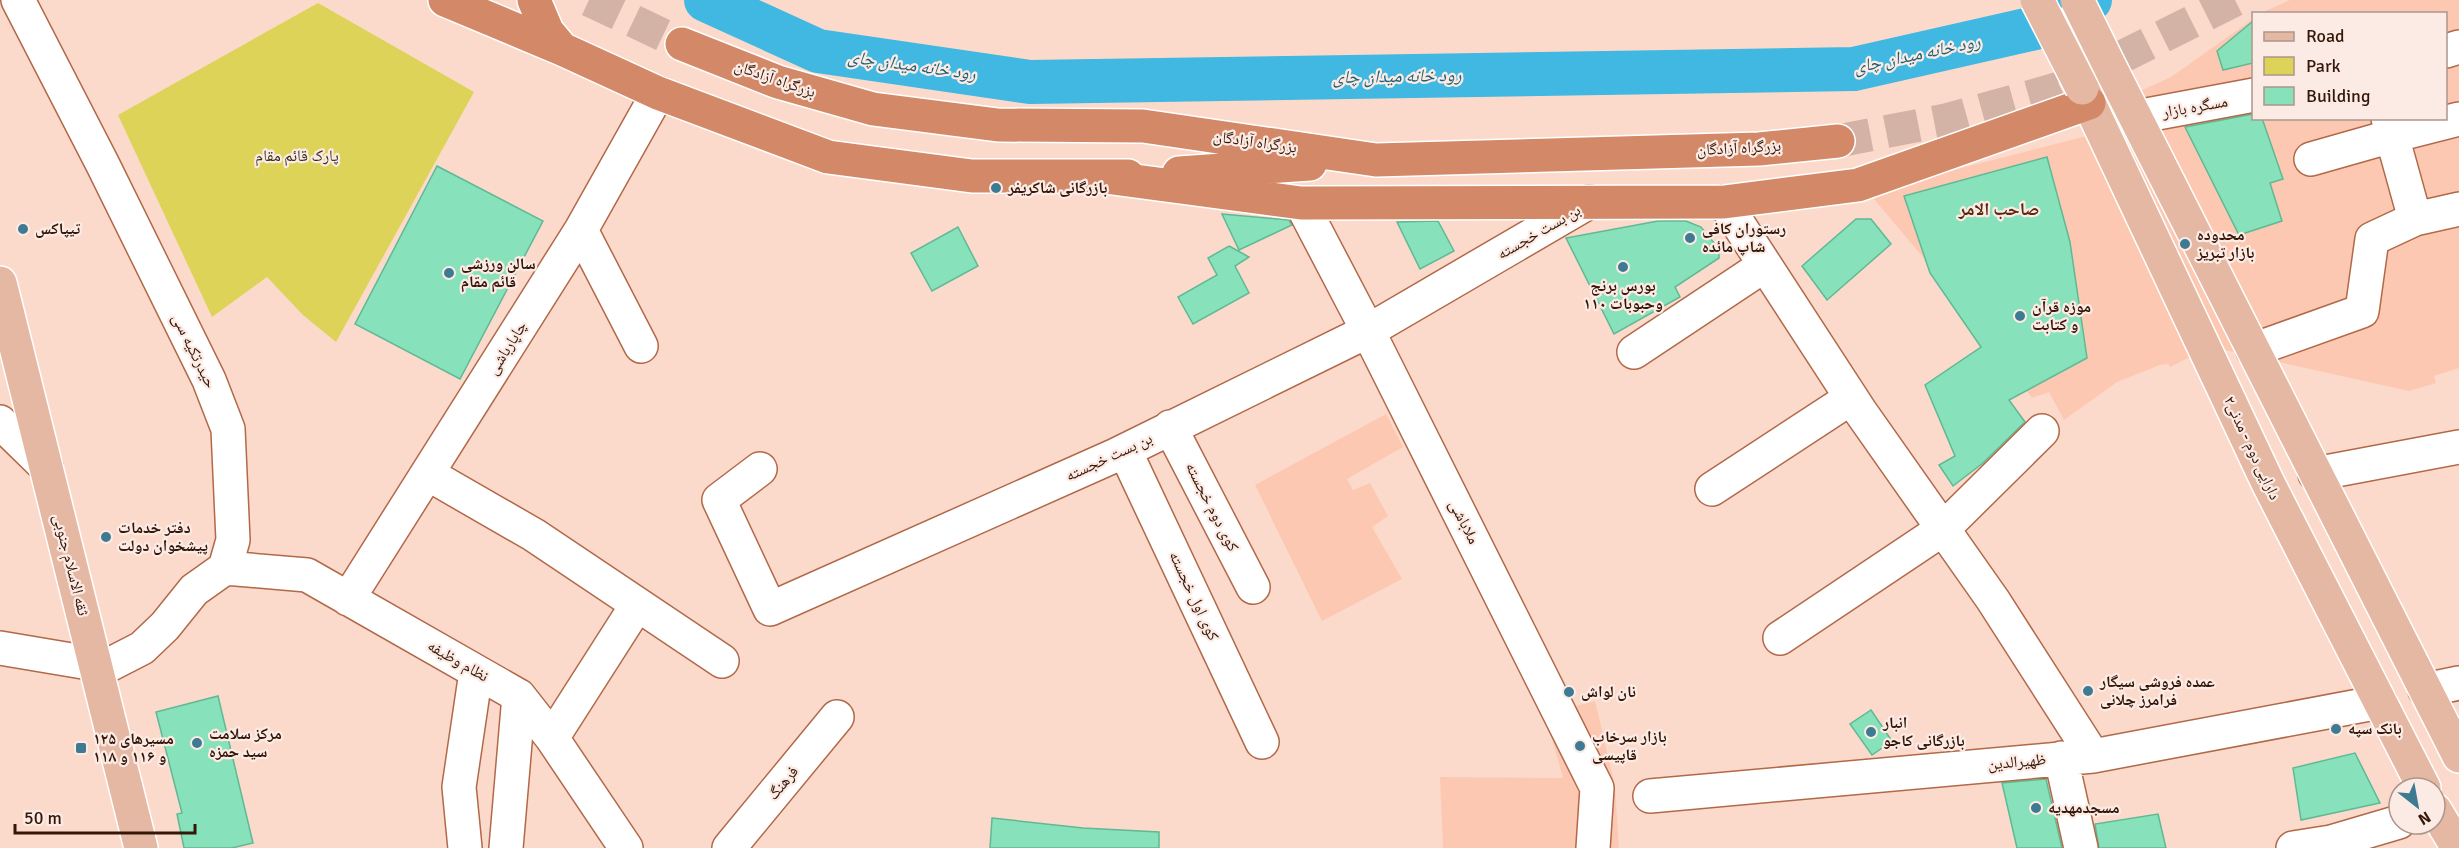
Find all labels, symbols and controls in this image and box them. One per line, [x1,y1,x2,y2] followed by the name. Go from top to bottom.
[2252,12,2447,120] legend
[2306,25,2345,47] text: Road
[1852,30,1982,78] water label: رود خانه میدان چای
[847,45,977,85] water label: رود خانه میدان چای
[2306,55,2341,77] text: Park
[732,56,818,102] street label: بزرگراه آزادگان
[1332,64,1462,88] water label: رود خانه میدان چای
[2306,85,2370,107] text: Building
[2160,91,2229,123] street label: مسگره بازار
[1212,126,1298,158] street label: بزرگراه آزادگان
[1696,136,1782,160] street label: بزرگراه آزادگان
[255,146,339,166] park label: پارک قائم مقام
[1007,178,1107,198] place label: بازرگانی شاکریفر
[989,181,1003,195] marker: بازرگانی شاکریفر
[1958,198,2039,220] district label: صاحب الامر
[1494,200,1584,264] street label: بن بست خجسته
[35,219,81,239] place label: تیپاکس
[1702,219,1786,257] place label: رستوران کافی شاپ مائده
[16,222,30,236] marker: تیپاکس
[2196,225,2254,263] place label: محدوده بازار تبریز
[1683,231,1697,245] marker: رستوران کافی شاپ مائده
[2178,237,2192,251] marker: محدوده بازار تبریز
[461,254,536,293] place label: سالن ورزشی قائم مقام
[1616,260,1630,274] marker: بورس برنج وحبوبات ۱۱۰
[442,266,456,280] marker: سالن ورزشی قائم مقام
[1583,276,1663,314] place label: بورس برنج وحبوبات ۱۱۰
[2032,297,2091,335] place label: موزه قرآن و کتابت
[2013,309,2027,323] marker: موزه قرآن و کتابت
[167,310,221,392] street label: حیدرتکیه سی
[483,317,531,379] street label: چاپارباشی
[2219,393,2285,503] street label: دارایی دوم - مدنی۲
[1062,428,1156,486] street label: بن بست خجسته
[1181,459,1243,555] street label: کوی دوم خجسته
[1444,497,1484,547] street label: ملاباشی
[49,512,93,618] street label: ثقه الاسلام جنوبی
[118,518,208,556] place label: دفتر خدمات پیشخوان دولت
[99,530,113,544] marker: دفتر خدمات پیشخوان دولت
[1165,548,1224,644] street label: کوی اول خجسته
[424,636,492,686] street label: نظام وظیفه
[2099,672,2215,710] place label: عمده فروشی سیگار فرامرز چلانی
[1581,682,1636,702] place label: نان لواش
[2081,684,2095,698] marker: عمده فروشی سیگار فرامرز چلانی
[1562,685,1576,699] marker: نان لواش
[1882,713,1965,751] place label: انبار بازرگانی کاجو
[2348,719,2402,739] place label: بانک سپه
[2329,722,2343,736] marker: بانک سپه
[209,724,282,762] place label: مرکز سلامت سید حمزه
[1864,725,1878,739] marker: انبار بازرگانی کاجو
[1592,727,1667,765] place label: بازار سرخاب قاپیسی
[93,729,174,767] place label: مسیرهای ۱۲۵ و ۱۱۶ و ۱۱۸
[190,736,204,750] marker: مرکز سلامت سید حمزه
[1573,739,1587,753] marker: بازار سرخاب قاپیسی
[74,741,88,755] marker: مسیرهای ۱۲۵ و ۱۱۶ و ۱۱۸
[1987,749,2047,775] street label: ظهیرالدین
[763,762,803,804] street label: فرهنگ
[2387,776,2447,836] north arrow
[15,797,195,835] scale bar
[2048,798,2120,818] place label: مسجدمهدیه
[2029,801,2043,815] marker: مسجدمهدیه
[24,807,62,829] text: 50 m
[2414,807,2434,829] text: N

